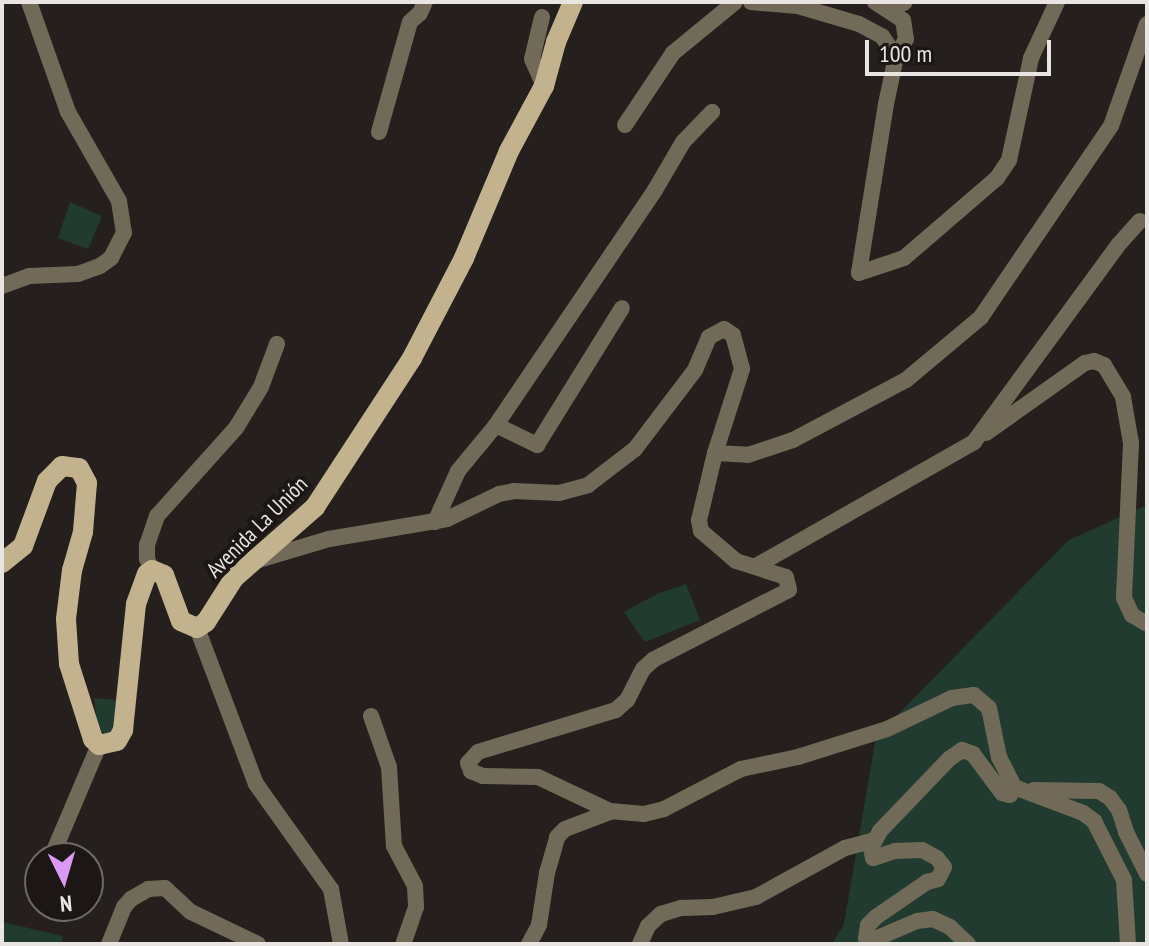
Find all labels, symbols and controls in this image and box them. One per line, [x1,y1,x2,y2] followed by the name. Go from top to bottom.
[869,24,1055,74] scale bar
[879,38,932,69] text: 100 m
[201,471,313,583] street label: Avenida La Unión
[24,842,104,922] north arrow
[59,889,73,918] text: N

